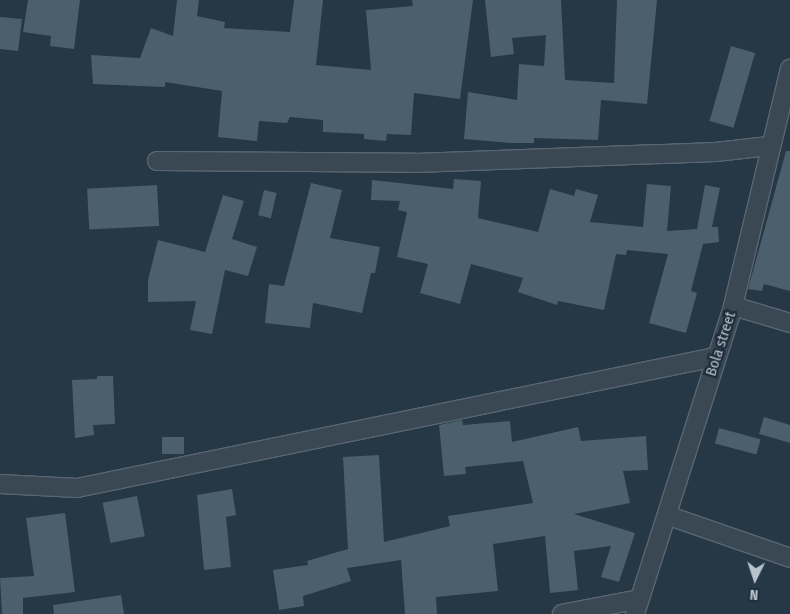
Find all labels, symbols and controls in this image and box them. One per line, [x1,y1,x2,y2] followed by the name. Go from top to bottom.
[702,309,740,379] street label: Bola street
[730,554,780,604] north arrow
[749,586,759,603] text: N

